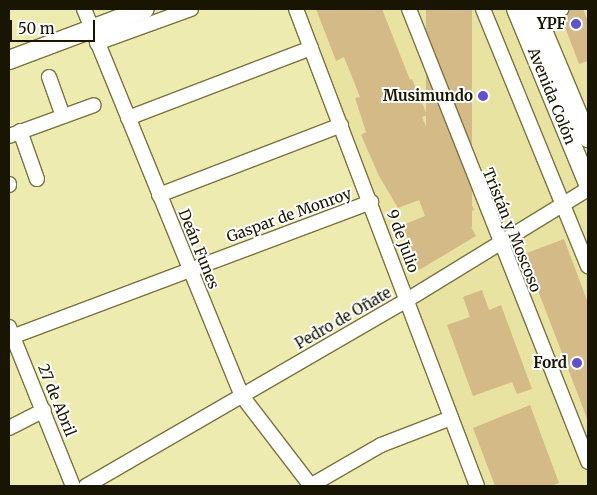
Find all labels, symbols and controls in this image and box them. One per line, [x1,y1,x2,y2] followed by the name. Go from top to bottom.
[12,10,98,42] scale bar
[537,15,566,33] place label: YPF
[570,18,582,30] marker: YPF
[18,19,55,38] text: 50 m
[524,45,580,147] street label: Avenida Colón
[383,87,473,105] place label: Musimundo
[477,90,489,102] marker: Musimundo
[479,165,545,295] street label: Tristán y Moscoso
[224,184,354,246] street label: Gaspar de Monroy
[175,206,223,292] street label: Deán Funes
[383,207,423,275] street label: 9 de Julio
[292,283,394,353] street label: Pedro de Oñate
[533,354,567,372] place label: Ford
[571,357,583,369] marker: Ford
[34,361,80,439] street label: 27 de Abril

